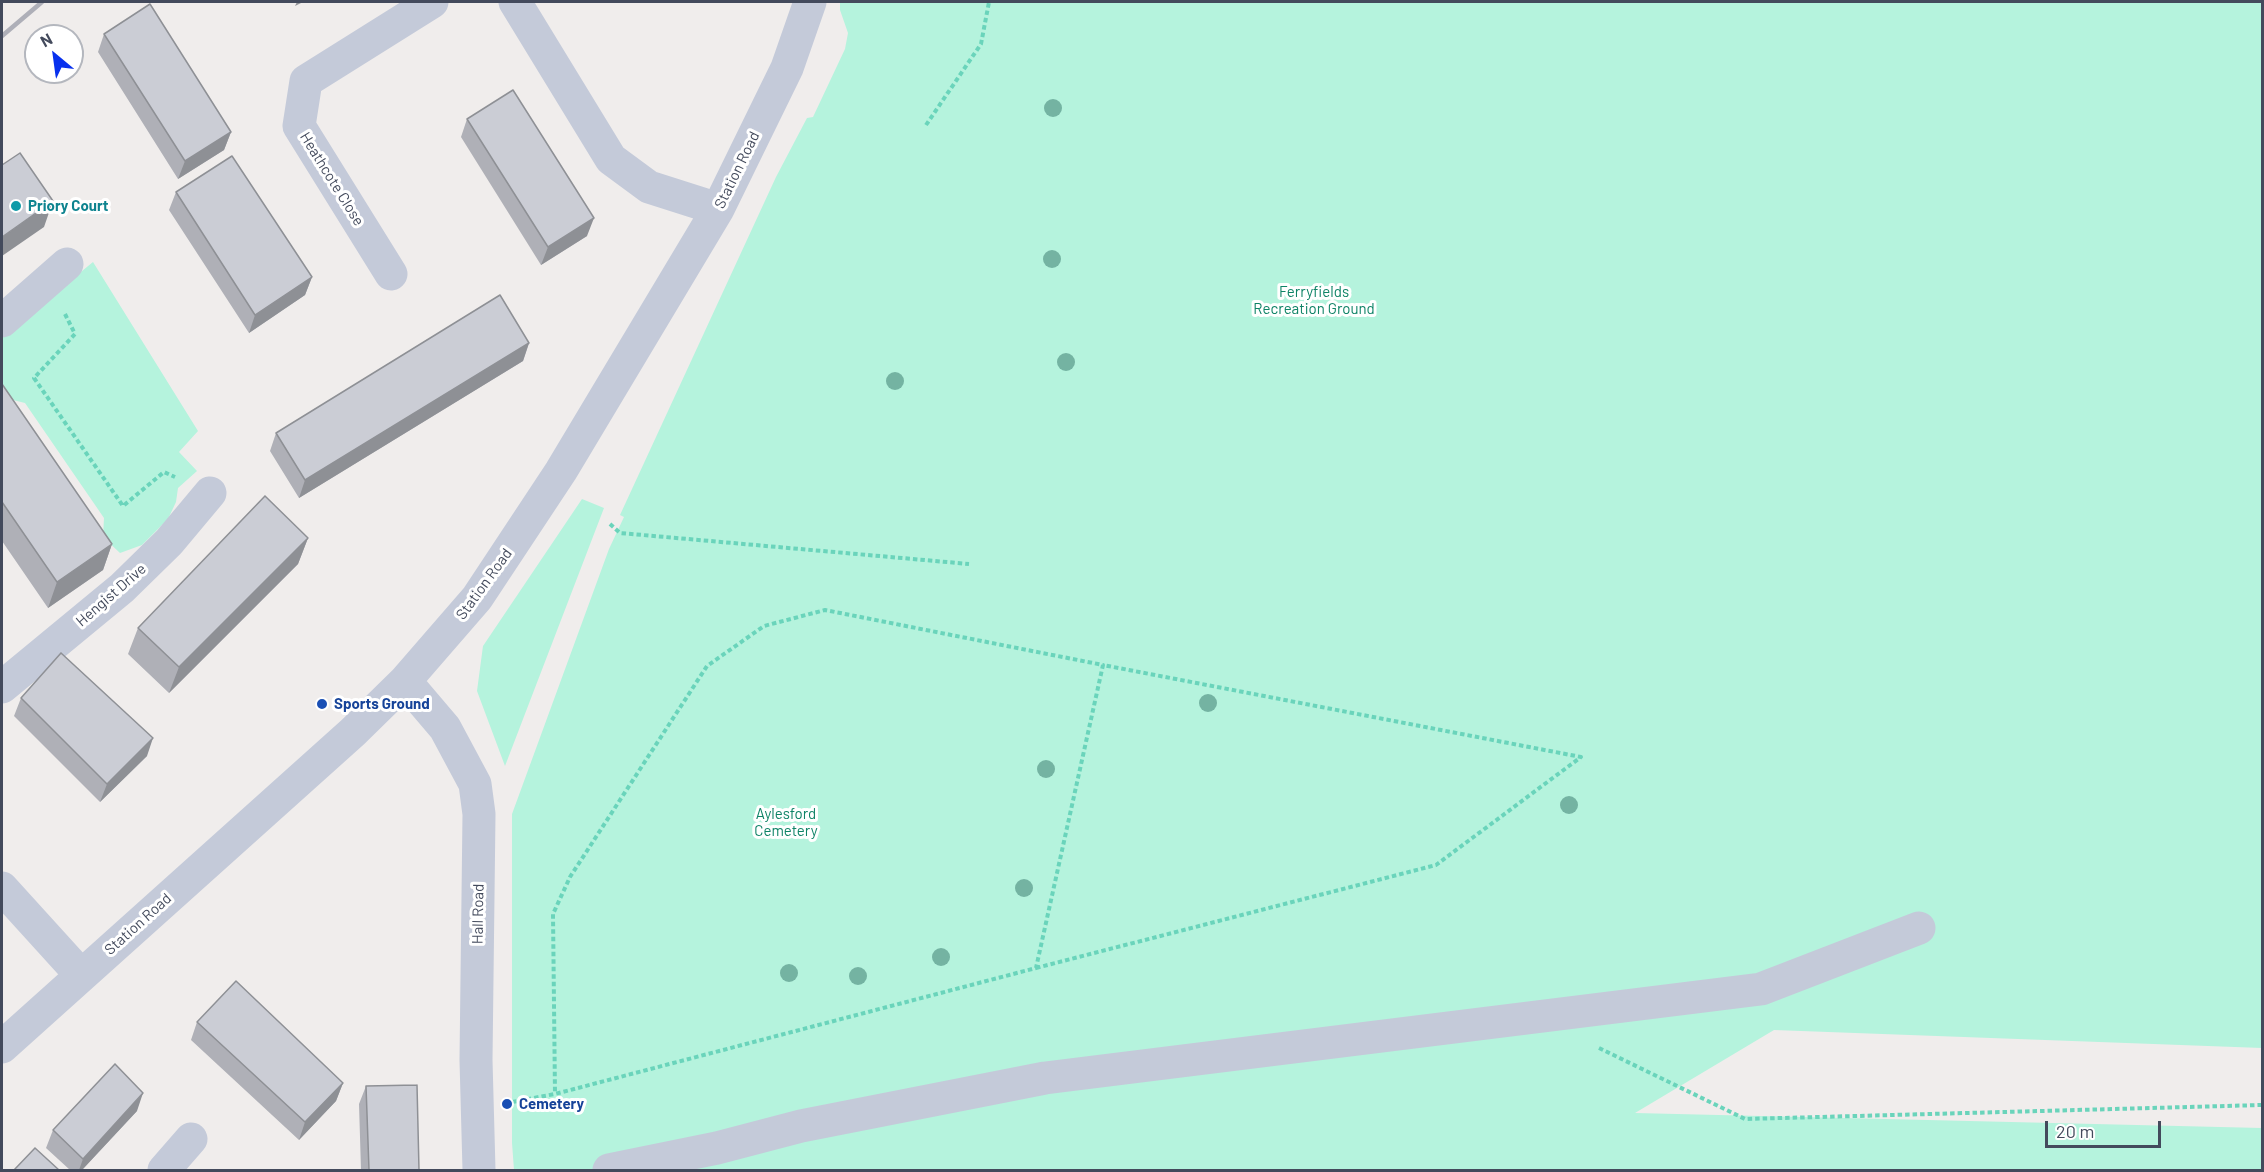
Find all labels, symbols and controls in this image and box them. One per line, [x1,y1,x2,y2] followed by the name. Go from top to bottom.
[24,24,84,84] north arrow
[37,29,55,50] text: N
[296,129,368,229] street label: Heathcote Close
[711,129,763,211] street label: Station Road
[28,197,109,215] place label: Priory Court
[9,199,23,213] marker: Priory Court
[1253,283,1375,318] park label: Ferryfields Recreation Ground
[452,545,516,623] street label: Station Road
[72,560,150,630] street label: Hengist Drive
[334,695,430,713] place label: Sports Ground
[315,697,329,711] marker: Sports Ground
[754,805,818,840] park label: Aylesford Cemetery
[468,884,488,944] street label: Hall Road
[101,889,175,959] street label: Station Road
[519,1095,584,1113] place label: Cemetery
[500,1097,514,1111] marker: Cemetery
[2048,1109,2164,1147] scale bar
[2056,1120,2094,1142] text: 20 m

